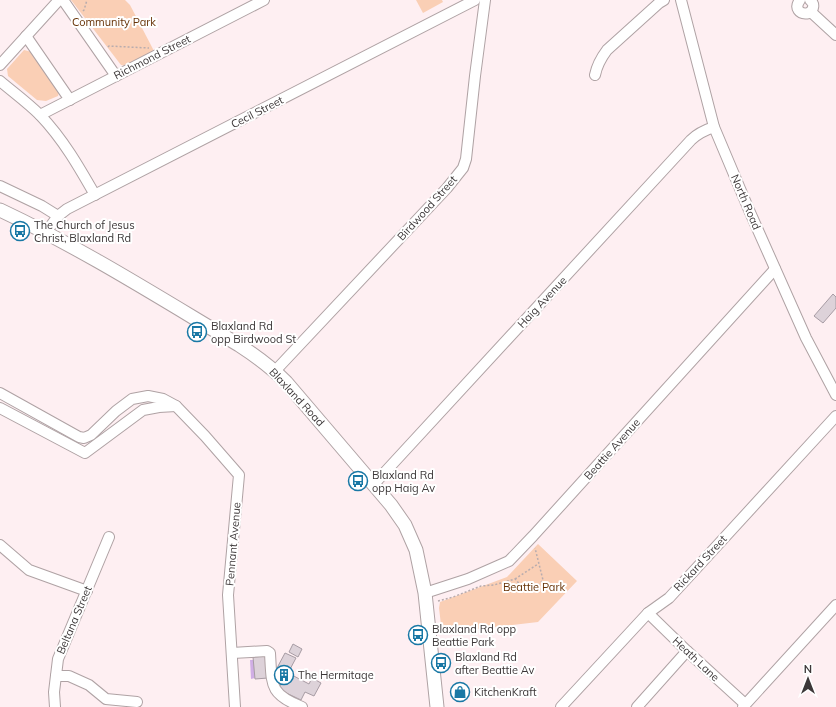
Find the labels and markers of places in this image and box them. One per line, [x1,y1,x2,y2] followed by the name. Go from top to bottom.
[34,218,135,245] place label: The Church of Jesus Christ, Blaxland Rd
[9,220,31,242] bus stop icon: The Church of Jesus Christ, Blaxland Rd
[211,319,296,346] place label: Blaxland Rd opp Birdwood St
[186,321,208,343] bus stop icon: Blaxland Rd opp Birdwood St
[372,468,435,495] place label: Blaxland Rd opp Haig Av
[347,470,369,492] bus stop icon: Blaxland Rd opp Haig Av
[432,622,517,649] place label: Blaxland Rd opp Beattie Park
[407,624,429,646] bus stop icon: Blaxland Rd opp Beattie Park
[455,650,535,677] place label: Blaxland Rd after Beattie Av
[430,652,452,674] bus stop icon: Blaxland Rd after Beattie Av
[273,664,295,686] building icon: The Hermitage
[298,668,374,682] place label: The Hermitage
[449,681,471,703] shop icon: KitchenKraft
[474,685,537,699] place label: KitchenKraft

